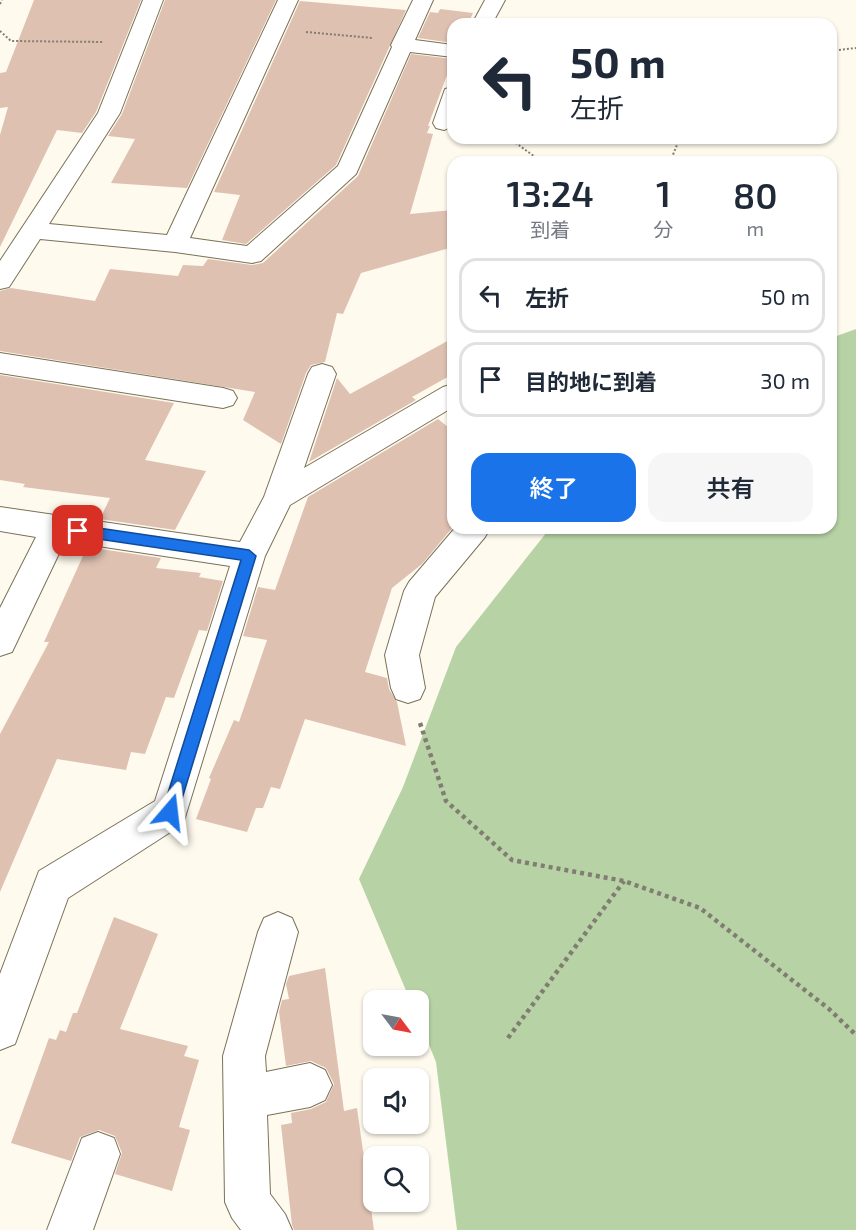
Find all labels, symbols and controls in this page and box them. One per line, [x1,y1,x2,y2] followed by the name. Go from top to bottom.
[570,36,666,86] text: 50 m
[471,42,549,120] icon: left
[570,91,624,123] text: 左折
[507,171,594,214] text: 13:24
[656,171,671,214] text: 1
[733,173,777,216] text: 80
[746,216,764,240] text: m
[530,217,570,241] text: 到着
[653,217,673,241] text: 分
[474,279,507,312] icon: left
[761,283,810,309] text: 50 m
[525,284,569,310] text: 左折
[474,363,507,396] icon: arrive
[760,367,810,393] text: 30 m
[525,368,657,394] text: 目的地に到着
[471,453,636,522] button: 終了
[648,453,813,522] button: 共有
[52,505,103,556] pin
[61,514,94,547] icon: arrive
[138,780,202,844] position arrow
[363,990,429,1056] north arrow
[363,990,429,1212] map controls
[363,1068,429,1134] button: sound
[363,1146,429,1212] button: search

